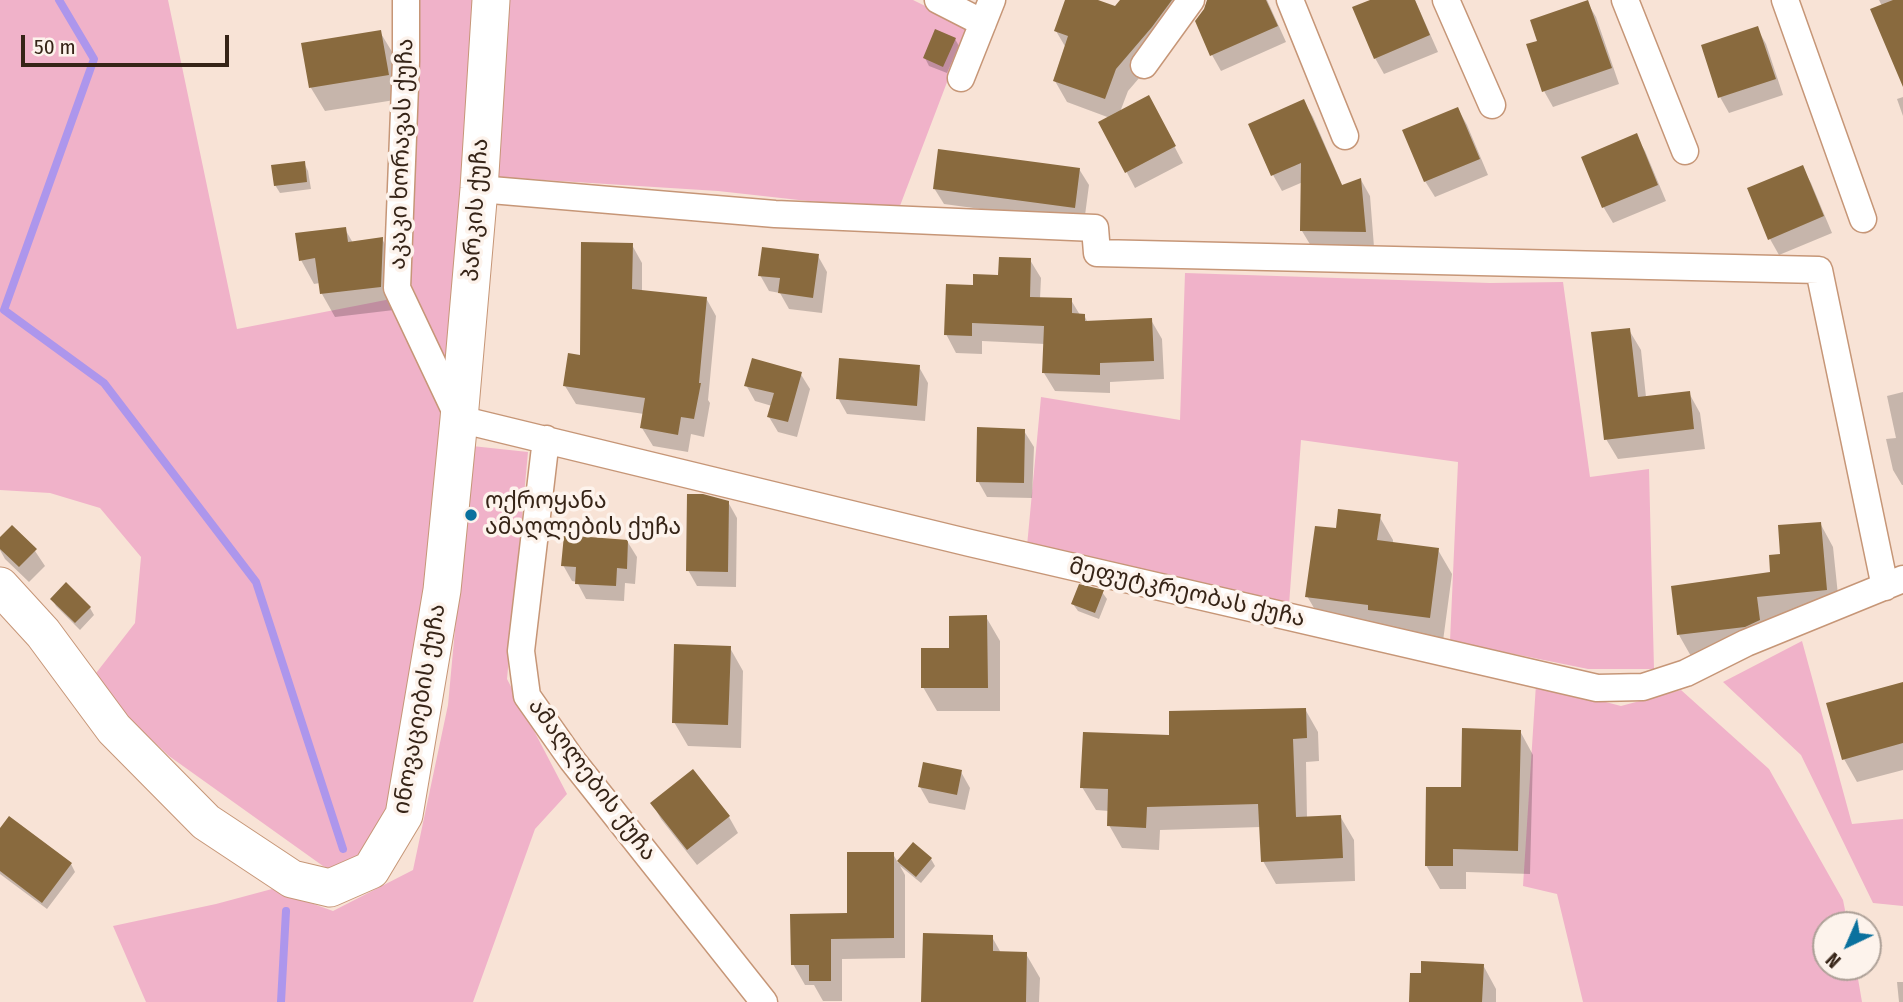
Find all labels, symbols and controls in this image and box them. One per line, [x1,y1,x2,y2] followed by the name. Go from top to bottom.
[24,21,233,65] scale bar
[34,34,76,60] text: 50 m
[384,38,420,270] street label: აკაკი ხორავას ქუჩა
[457,137,495,283] street label: პარკის ქუჩა
[485,488,681,542] place label: ოქროყანა ამაღლების ქუჩა
[463,507,479,523] marker: ოქროყანა ამაღლების ქუჩა
[1066,552,1308,634] street label: მეფუტკრეობას ქუჩა
[388,602,452,816] street label: ინოვაციების ქუჩა
[522,693,662,867] street label: ამაღლების ქუჩა
[1812,911,1882,981] north arrow
[1821,948,1846,972] text: N

